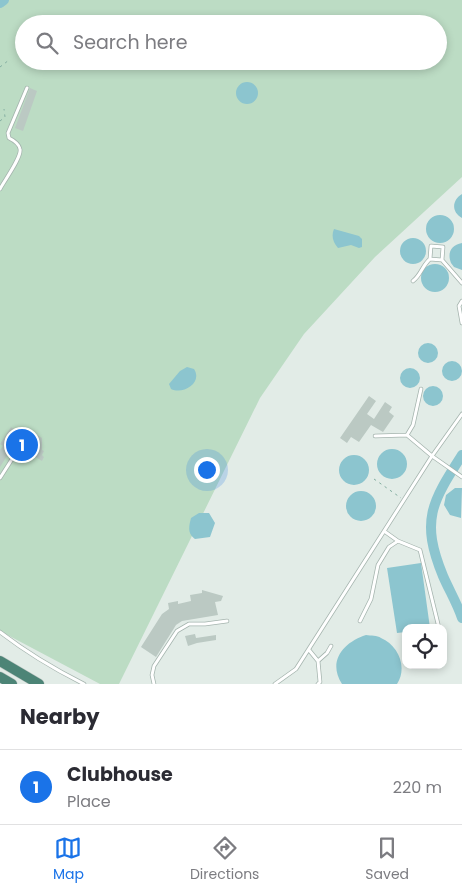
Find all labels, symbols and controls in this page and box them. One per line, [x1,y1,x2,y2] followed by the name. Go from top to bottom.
[15,15,447,70] search box
[33,29,61,57] icon: search
[73,29,187,56] text: Search here
[6,426,38,464] pin: 1
[194,457,220,483] your location
[402,624,447,669] map controls
[402,624,447,669] button: locate
[20,702,100,731] text: Nearby
[67,761,173,788] text: Clubhouse
[33,776,39,799] text: 1
[393,776,442,799] text: 220 m
[67,790,111,813] text: Place
[53,834,84,885] tab: Map
[190,834,259,885] tab: Directions
[365,834,409,885] tab: Saved

